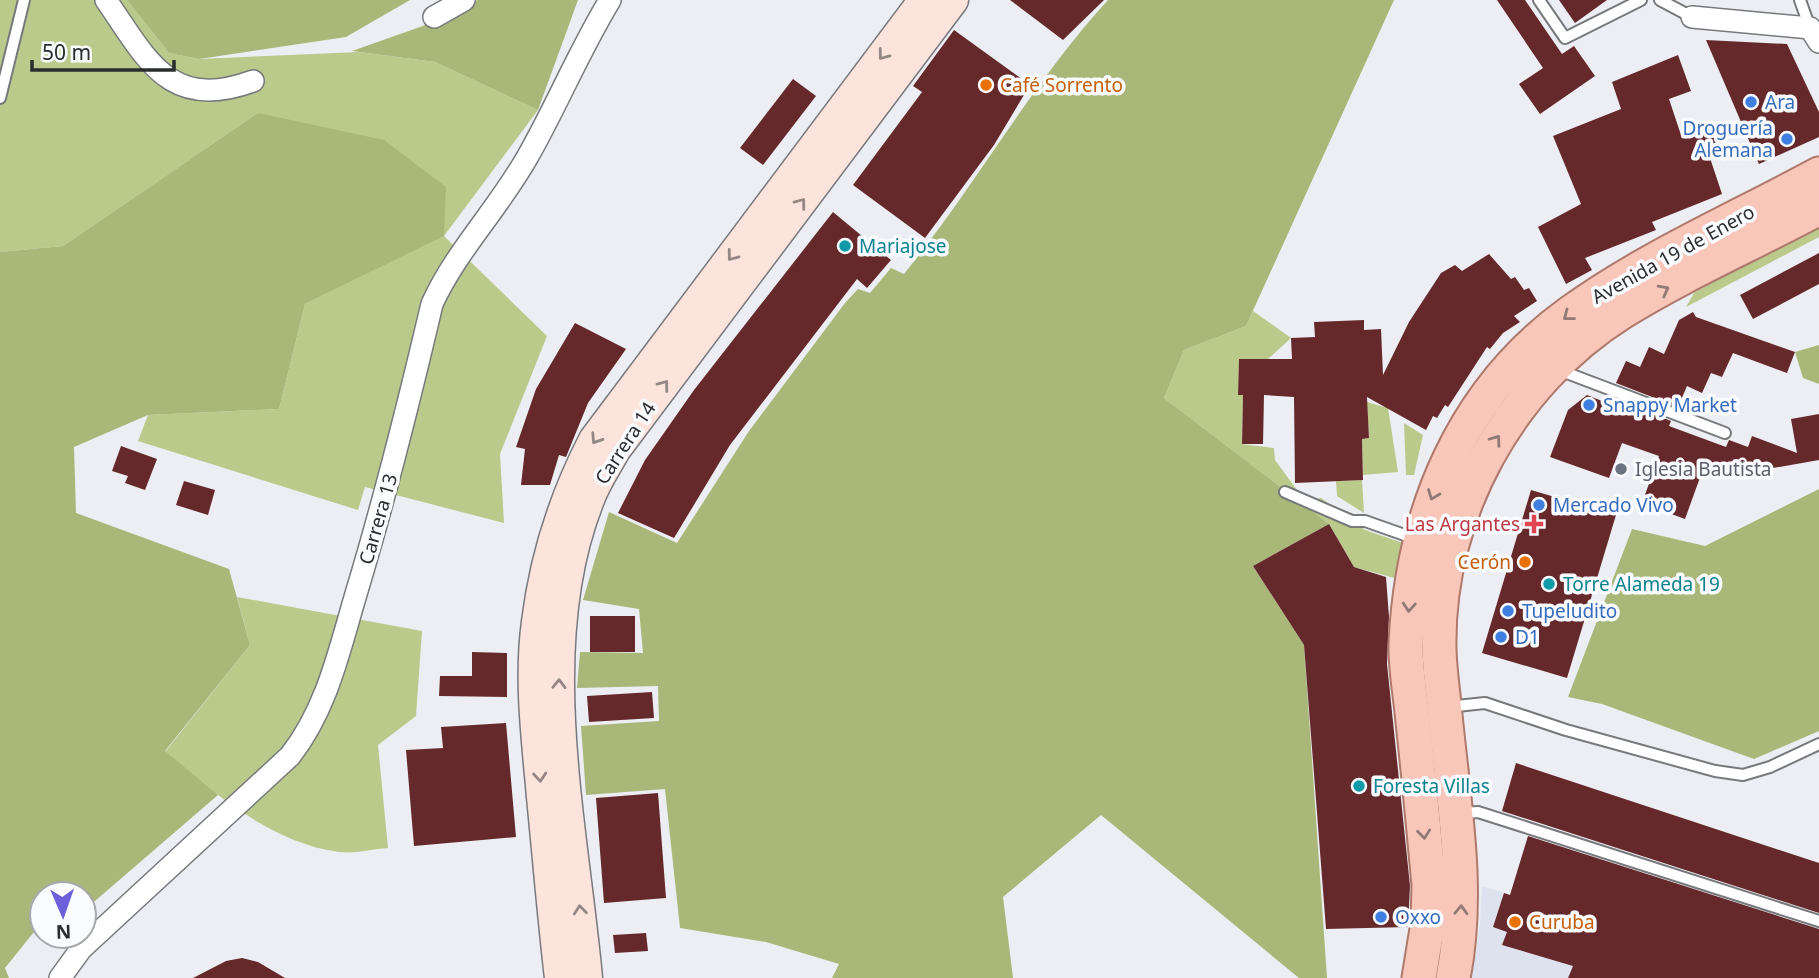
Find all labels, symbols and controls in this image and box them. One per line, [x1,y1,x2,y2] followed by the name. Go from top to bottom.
[32,28,173,72] scale bar
[42,38,91,66] text: 50 m
[879,47,891,59] one-way arrow
[1000,72,1123,98] place label: Café Sorrento
[978,77,994,93] marker: Café Sorrento
[1765,89,1795,115] place label: Ara
[1743,94,1759,110] marker: Ara
[1683,115,1773,163] place label: Droguería Alemana
[1779,131,1795,147] marker: Droguería Alemana
[792,198,805,210] one-way arrow
[1587,198,1759,310] street label: Avenida 19 de Enero
[859,233,947,259] place label: Mariajose
[837,238,853,254] marker: Mariajose
[727,248,740,261] one-way arrow
[1656,285,1669,298] one-way arrow
[1563,307,1575,320] one-way arrow
[656,380,668,392] one-way arrow
[1603,392,1737,418] place label: Snappy Market
[589,397,661,489] street label: Carrera 14
[1581,397,1597,413] marker: Snappy Market
[591,431,604,444] one-way arrow
[1488,435,1501,448] one-way arrow
[1635,456,1771,482] place label: Iglesia Bautista
[1613,461,1629,477] marker: Iglesia Bautista
[353,470,403,568] street label: Carrera 13
[1428,489,1442,501] one-way arrow
[1553,492,1674,518] place label: Mercado Vivo
[1531,497,1547,513] marker: Mercado Vivo
[1405,511,1520,537] place label: Las Argantes
[1526,516,1542,532] marker: Las Argantes
[1458,549,1511,575] place label: Cerón
[1517,554,1533,570] marker: Cerón
[1563,571,1720,597] place label: Torre Alameda 19
[1541,576,1557,592] marker: Torre Alameda 19
[1522,598,1617,624] place label: Tupeludito
[1402,602,1417,613] one-way arrow
[1500,603,1516,619] marker: Tupeludito
[1515,624,1540,650] place label: D1
[1493,629,1509,645] marker: D1
[551,678,567,688] one-way arrow
[532,772,547,783] one-way arrow
[1373,773,1490,799] place label: Foresta Villas
[1351,778,1367,794] marker: Foresta Villas
[1417,828,1432,840] one-way arrow
[28,880,98,950] north arrow
[573,904,588,915] one-way arrow
[1395,904,1441,930] place label: Oxxo
[1453,905,1469,915] one-way arrow
[1373,909,1389,925] marker: Oxxo
[1529,909,1595,935] place label: Curuba
[1507,914,1523,930] marker: Curuba
[55,919,72,945] text: N

